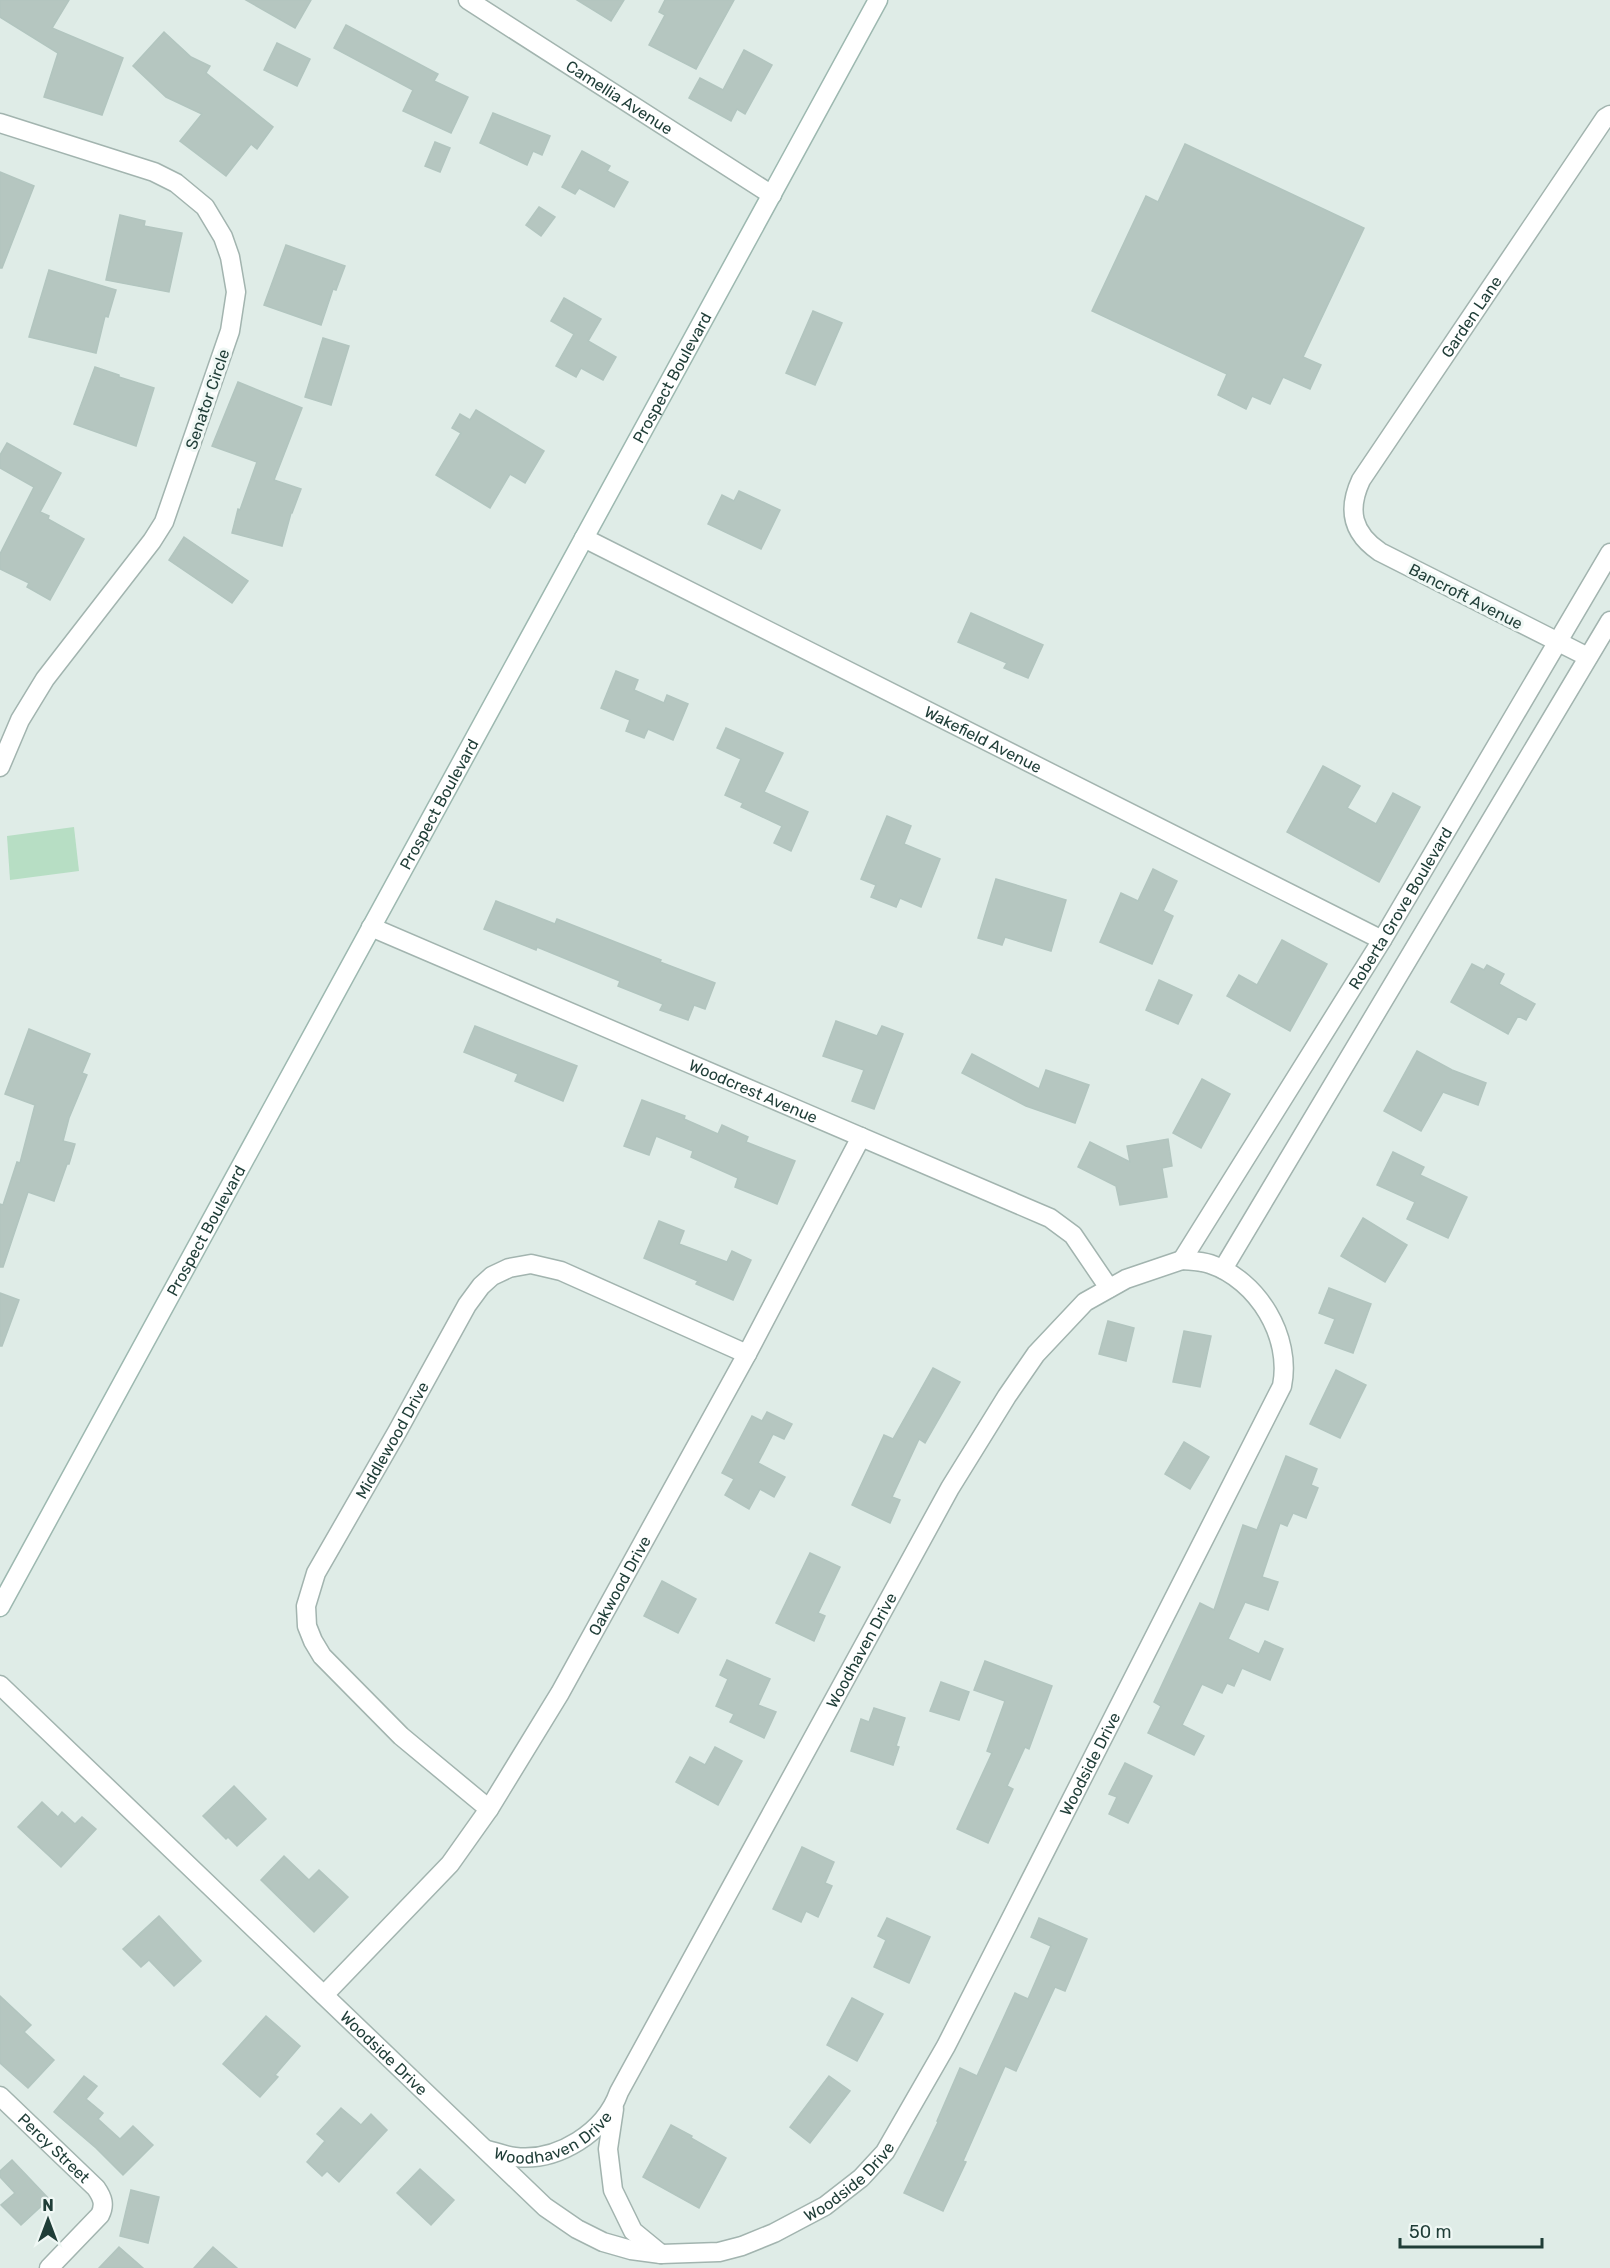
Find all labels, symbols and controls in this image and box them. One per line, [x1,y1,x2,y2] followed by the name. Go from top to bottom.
[562,56,676,139] street label: Camellia Avenue
[1437,272,1506,361] street label: Garden Lane
[629,309,716,446] street label: Prospect Boulevard
[181,347,233,452] street label: Senator Circle
[1406,560,1526,633] street label: Bancroft Avenue
[921,702,1045,777] street label: Wakefield Avenue
[396,736,483,873] street label: Prospect Boulevard
[1345,824,1456,993] street label: Roberta Grove Boulevard
[686,1055,820,1127] street label: Woodcrest Avenue
[163,1162,249,1299] street label: Prospect Boulevard
[352,1378,433,1502] street label: Middlewood Drive
[585,1533,655,1639] street label: Oakwood Drive
[822,1590,901,1711] street label: Woodhaven Drive
[1056,1709,1124,1819] street label: Woodside Drive
[336,2007,431,2099] street label: Woodside Drive
[492,2108,616,2168] street label: Woodhaven Drive
[14,2109,94,2187] street label: Percy Street
[801,2139,899,2225] street label: Woodside Drive
[18,2190,78,2250] north arrow
[42,2196,54,2215] text: N
[1400,2211,1542,2249] scale bar
[1409,2221,1452,2243] text: 50 m

